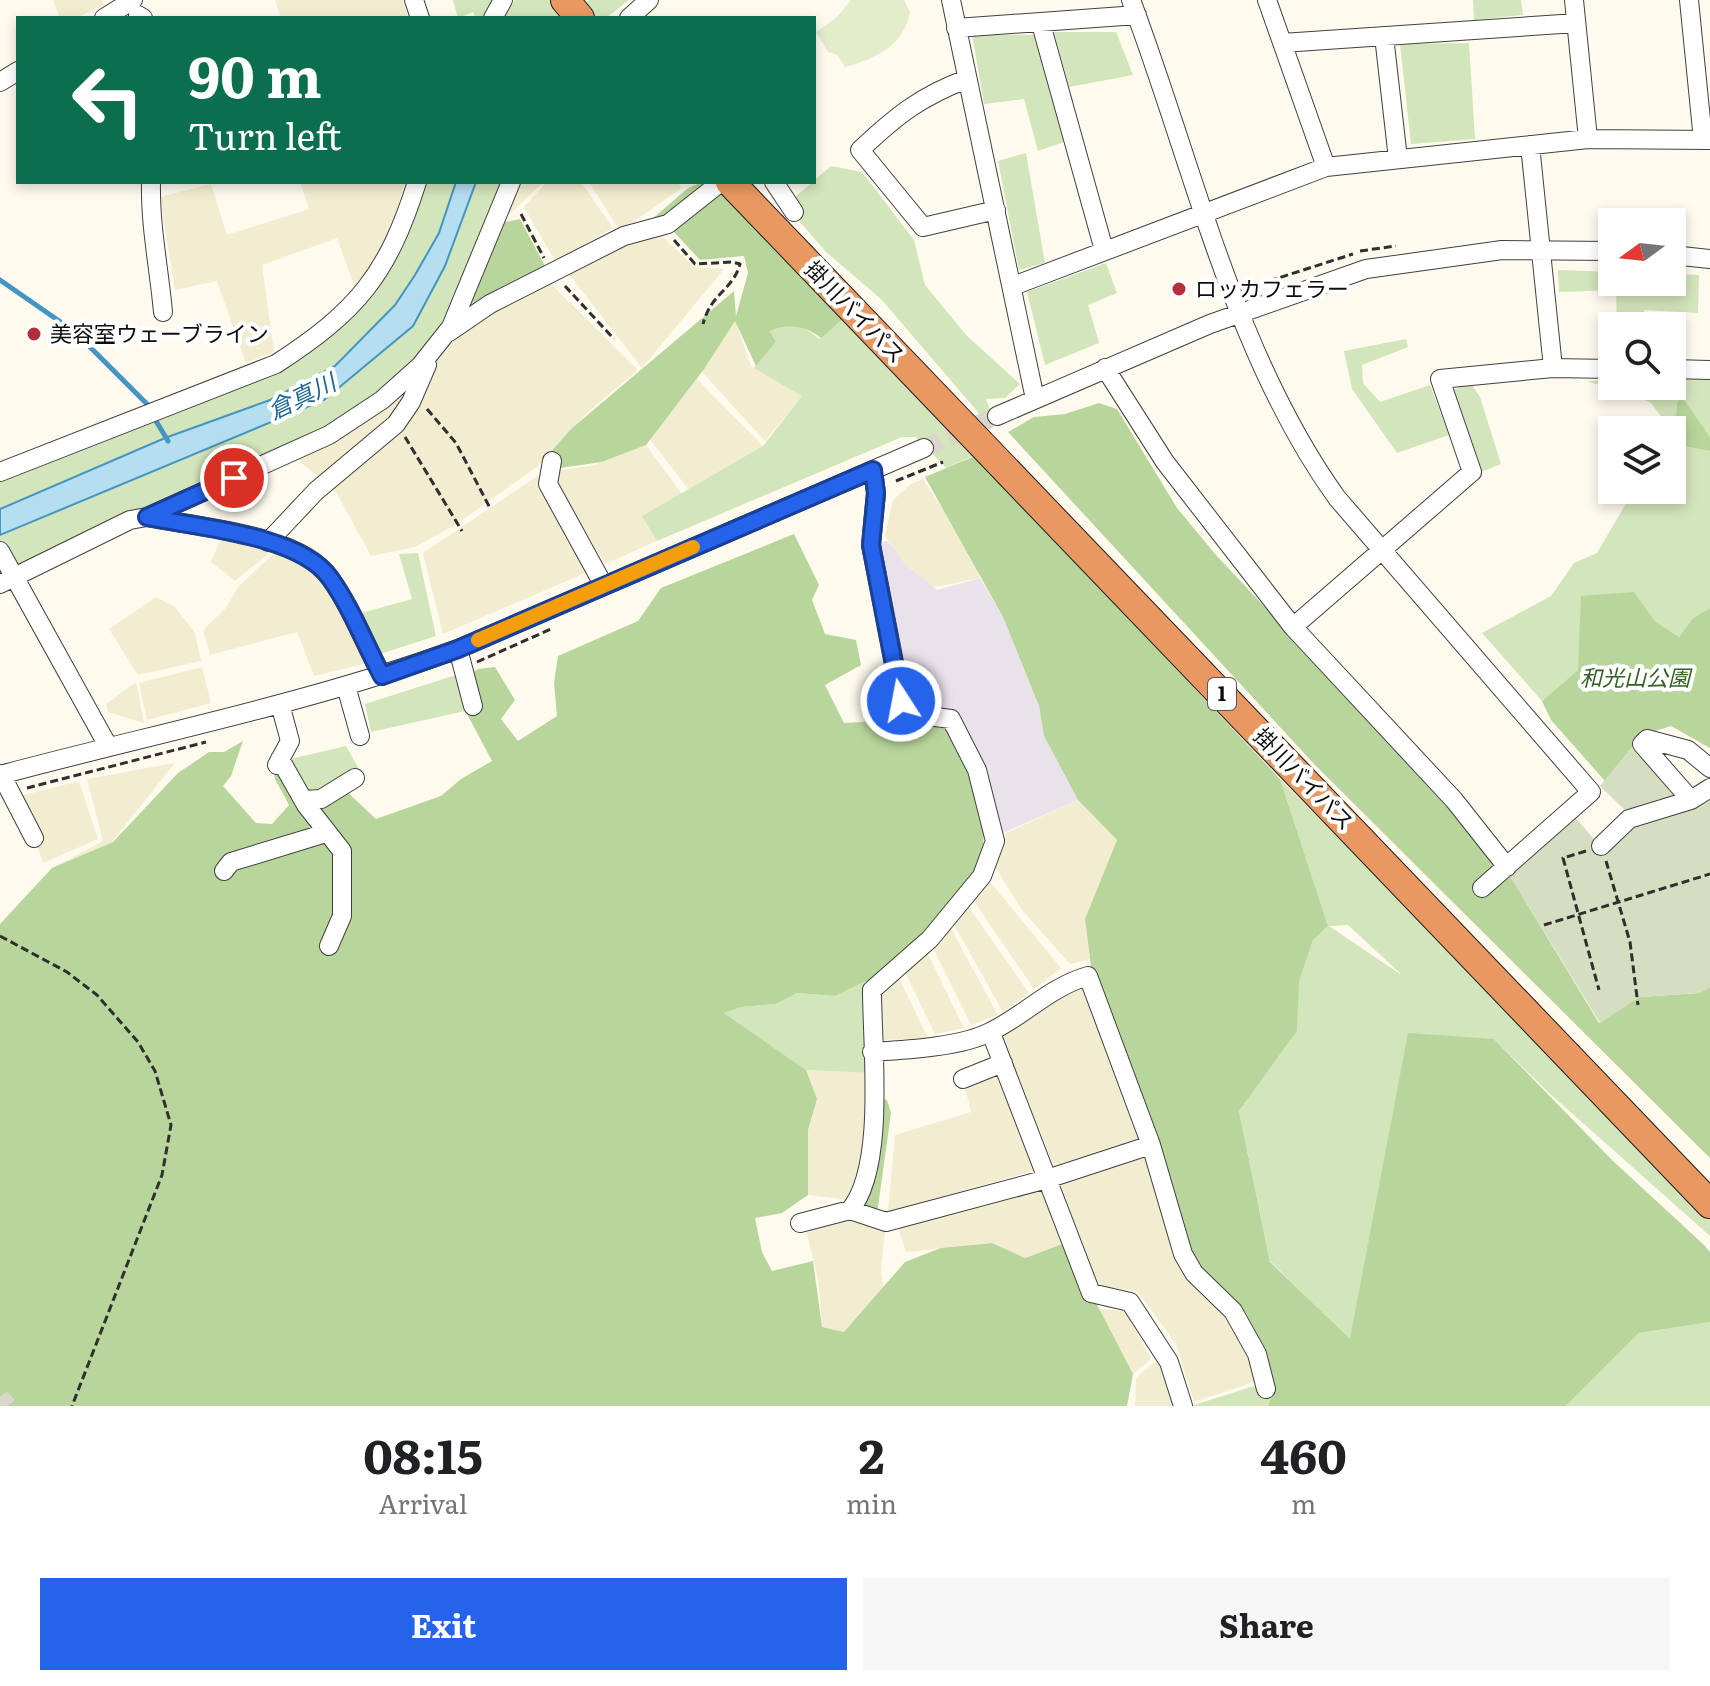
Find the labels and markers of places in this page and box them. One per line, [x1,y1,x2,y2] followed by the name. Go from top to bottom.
[1195,271,1349,304] place label: ロッカフェラー
[1170,280,1188,298] marker: ロッカフェラー
[50,316,269,349] place label: 美容室ウェーブライン
[25,325,43,343] marker: 美容室ウェーブライン
[200,444,268,512] pin

